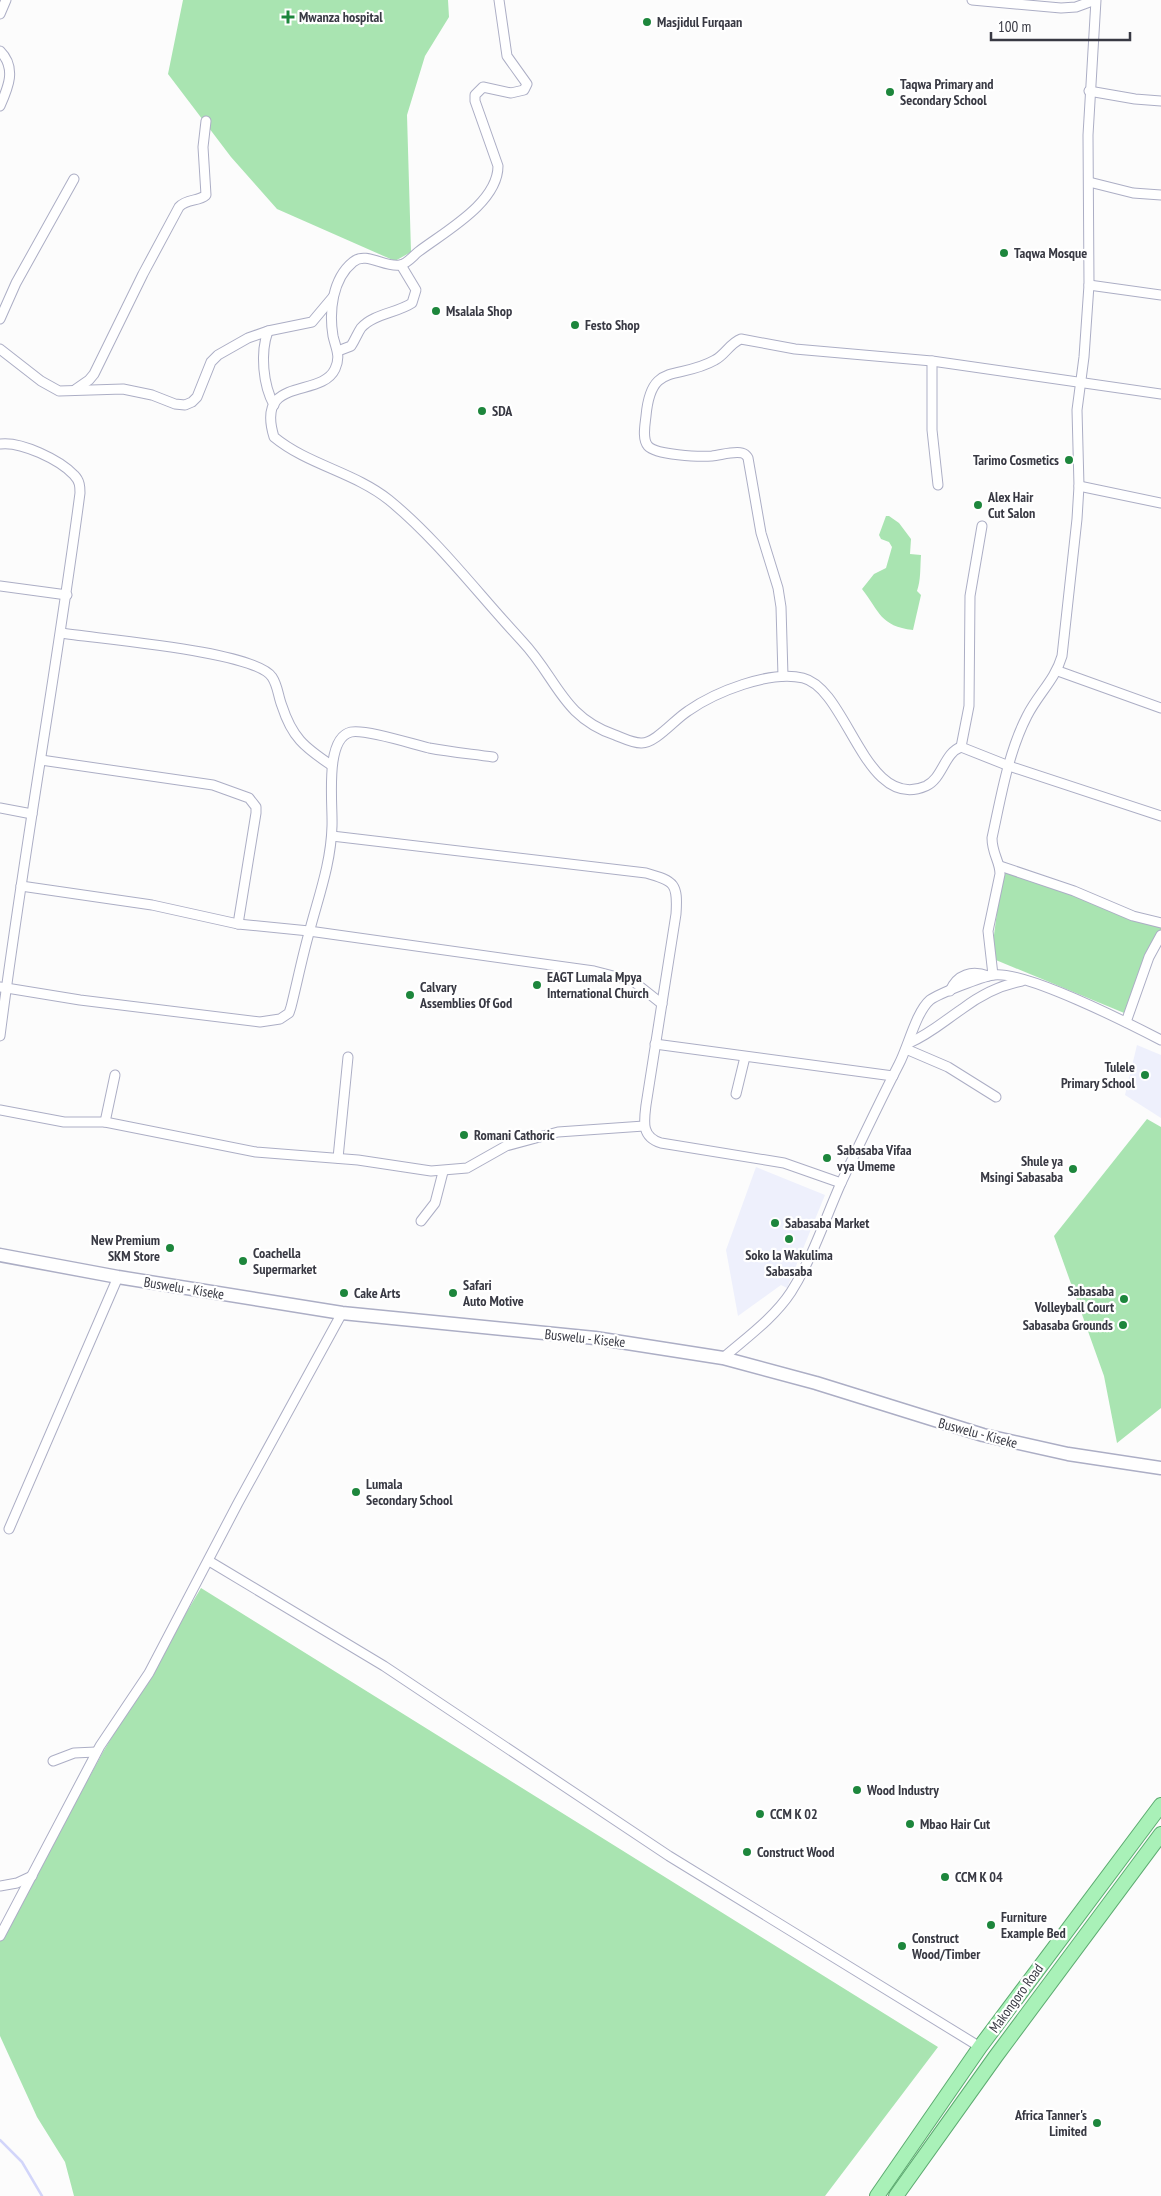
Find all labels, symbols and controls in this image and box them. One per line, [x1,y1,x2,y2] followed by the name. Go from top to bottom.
[299,8,383,26] place label: Mwanza hospital
[281,10,295,24] marker: Mwanza hospital
[991,10,1130,42] scale bar
[657,13,742,31] place label: Masjidul Furqaan
[641,16,653,28] marker: Masjidul Furqaan
[998,17,1031,36] text: 100 m
[900,75,994,109] place label: Taqwa Primary and Secondary School
[884,86,896,98] marker: Taqwa Primary and Secondary School
[1014,244,1087,262] place label: Taqwa Mosque
[998,247,1010,259] marker: Taqwa Mosque
[446,302,512,320] place label: Msalala Shop
[430,305,442,317] marker: Msalala Shop
[585,316,640,334] place label: Festo Shop
[569,319,581,331] marker: Festo Shop
[492,402,513,420] place label: SDA
[476,405,488,417] marker: SDA
[973,451,1059,469] place label: Tarimo Cosmetics
[1063,454,1075,466] marker: Tarimo Cosmetics
[987,488,1035,522] place label: Alex Hair Cut Salon
[972,499,984,511] marker: Alex Hair Cut Salon
[547,968,649,1002] place label: EAGT Lumala Mpya International Church
[419,978,512,1012] place label: Calvary Assemblies Of God
[531,979,543,991] marker: EAGT Lumala Mpya International Church
[404,989,416,1001] marker: Calvary Assemblies Of God
[1061,1058,1136,1092] place label: Tulele Primary School
[1139,1069,1151,1081] marker: Tulele Primary School
[474,1126,555,1144] place label: Romani Cathoric
[458,1129,470,1141] marker: Romani Cathoric
[836,1141,912,1175] place label: Sabasaba Vifaa vya Umeme
[821,1152,833,1164] marker: Sabasaba Vifaa vya Umeme
[981,1152,1063,1186] place label: Shule ya Msingi Sabasaba
[1067,1163,1079,1175] marker: Shule ya Msingi Sabasaba
[785,1214,869,1232] place label: Sabasaba Market
[769,1217,781,1229] marker: Sabasaba Market
[91,1231,160,1265] place label: New Premium SKM Store
[783,1233,795,1245] marker: Soko la Wakulima Sabasaba
[164,1242,176,1254] marker: New Premium SKM Store
[253,1244,317,1278] place label: Coachella Supermarket
[745,1246,833,1280] place label: Soko la Wakulima Sabasaba
[237,1255,249,1267] marker: Coachella Supermarket
[143,1273,226,1303] street label: Buswelu - Kiseke
[462,1276,524,1310] place label: Safari Auto Motive
[1034,1282,1114,1316] place label: Sabasaba Volleyball Court
[354,1284,401,1302] place label: Cake Arts
[338,1287,350,1299] marker: Cake Arts
[447,1287,459,1299] marker: Safari Auto Motive
[1118,1293,1130,1305] marker: Sabasaba Volleyball Court
[1023,1316,1113,1334] place label: Sabasaba Grounds
[1117,1319,1129,1331] marker: Sabasaba Grounds
[544,1325,626,1351] street label: Buswelu - Kiseke
[936,1414,1020,1452] street label: Buswelu - Kiseke
[366,1475,453,1509] place label: Lumala Secondary School
[350,1486,362,1498] marker: Lumala Secondary School
[866,1781,939,1799] place label: Wood Industry
[851,1784,863,1796] marker: Wood Industry
[770,1805,818,1823] place label: CCM K 02
[754,1808,766,1820] marker: CCM K 02
[920,1815,990,1833] place label: Mbao Hair Cut
[904,1818,916,1830] marker: Mbao Hair Cut
[757,1843,834,1861] place label: Construct Wood
[741,1846,753,1858] marker: Construct Wood
[955,1868,1003,1886] place label: CCM K 04
[939,1871,951,1883] marker: CCM K 04
[1001,1908,1066,1942] place label: Furniture Example Bed
[985,1919,997,1931] marker: Furniture Example Bed
[911,1929,981,1963] place label: Construct Wood/Timber
[896,1940,908,1952] marker: Construct Wood/Timber
[985,1960,1047,2036] street label: Makongoro Road
[1014,2106,1087,2140] place label: Africa Tanner's Limited
[1091,2117,1103,2129] marker: Africa Tanner's Limited

